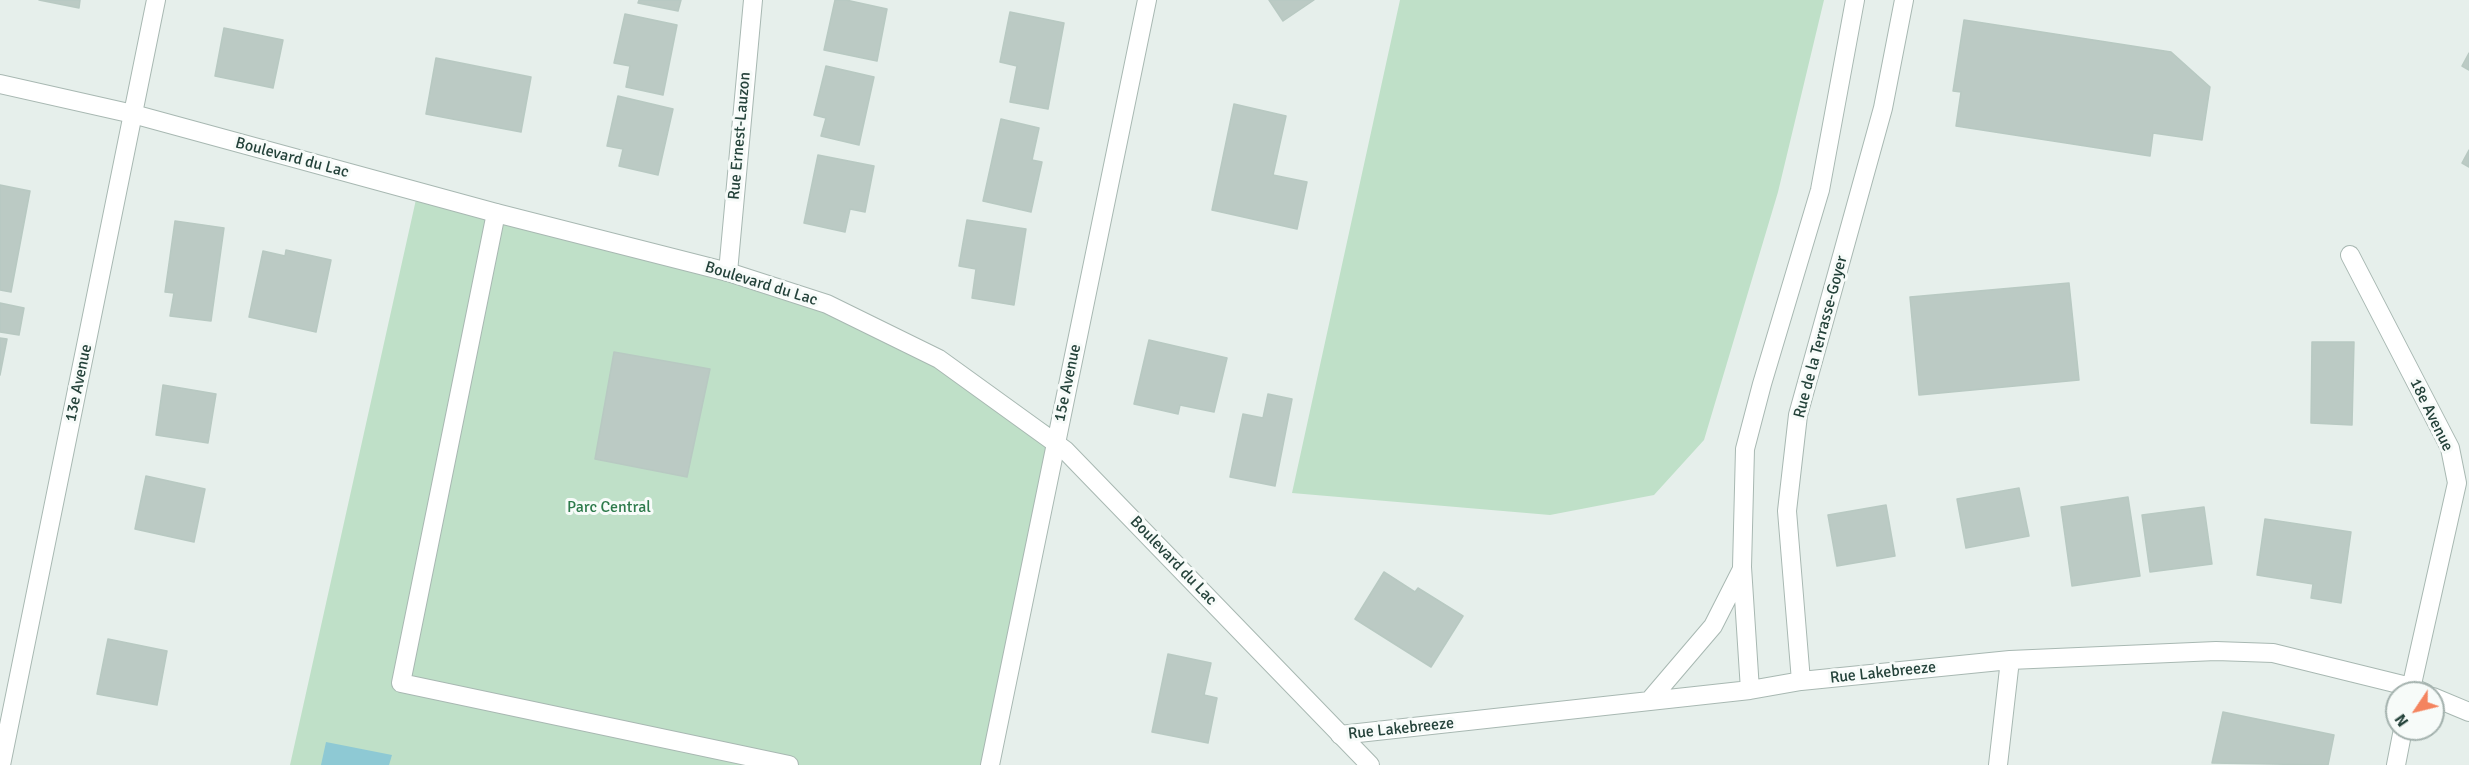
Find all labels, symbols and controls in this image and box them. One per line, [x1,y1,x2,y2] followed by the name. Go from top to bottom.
[725,71,755,201] street label: Rue Ernest-Lauzon
[233,134,351,182] street label: Boulevard du Lac
[1790,254,1852,420] street label: Rue de la Terrasse-Goyer
[702,258,820,310] street label: Boulevard du Lac
[61,342,97,424] street label: 13e Avenue
[1050,342,1086,424] street label: 15e Avenue
[2405,375,2457,455] street label: 18e Avenue
[567,498,651,518] park label: Parc Central
[1126,512,1220,610] street label: Boulevard du Lac
[1829,658,1937,688] street label: Rue Lakebreeze
[2385,681,2445,741] north arrow
[2391,710,2413,730] text: N
[1347,714,1455,744] street label: Rue Lakebreeze

